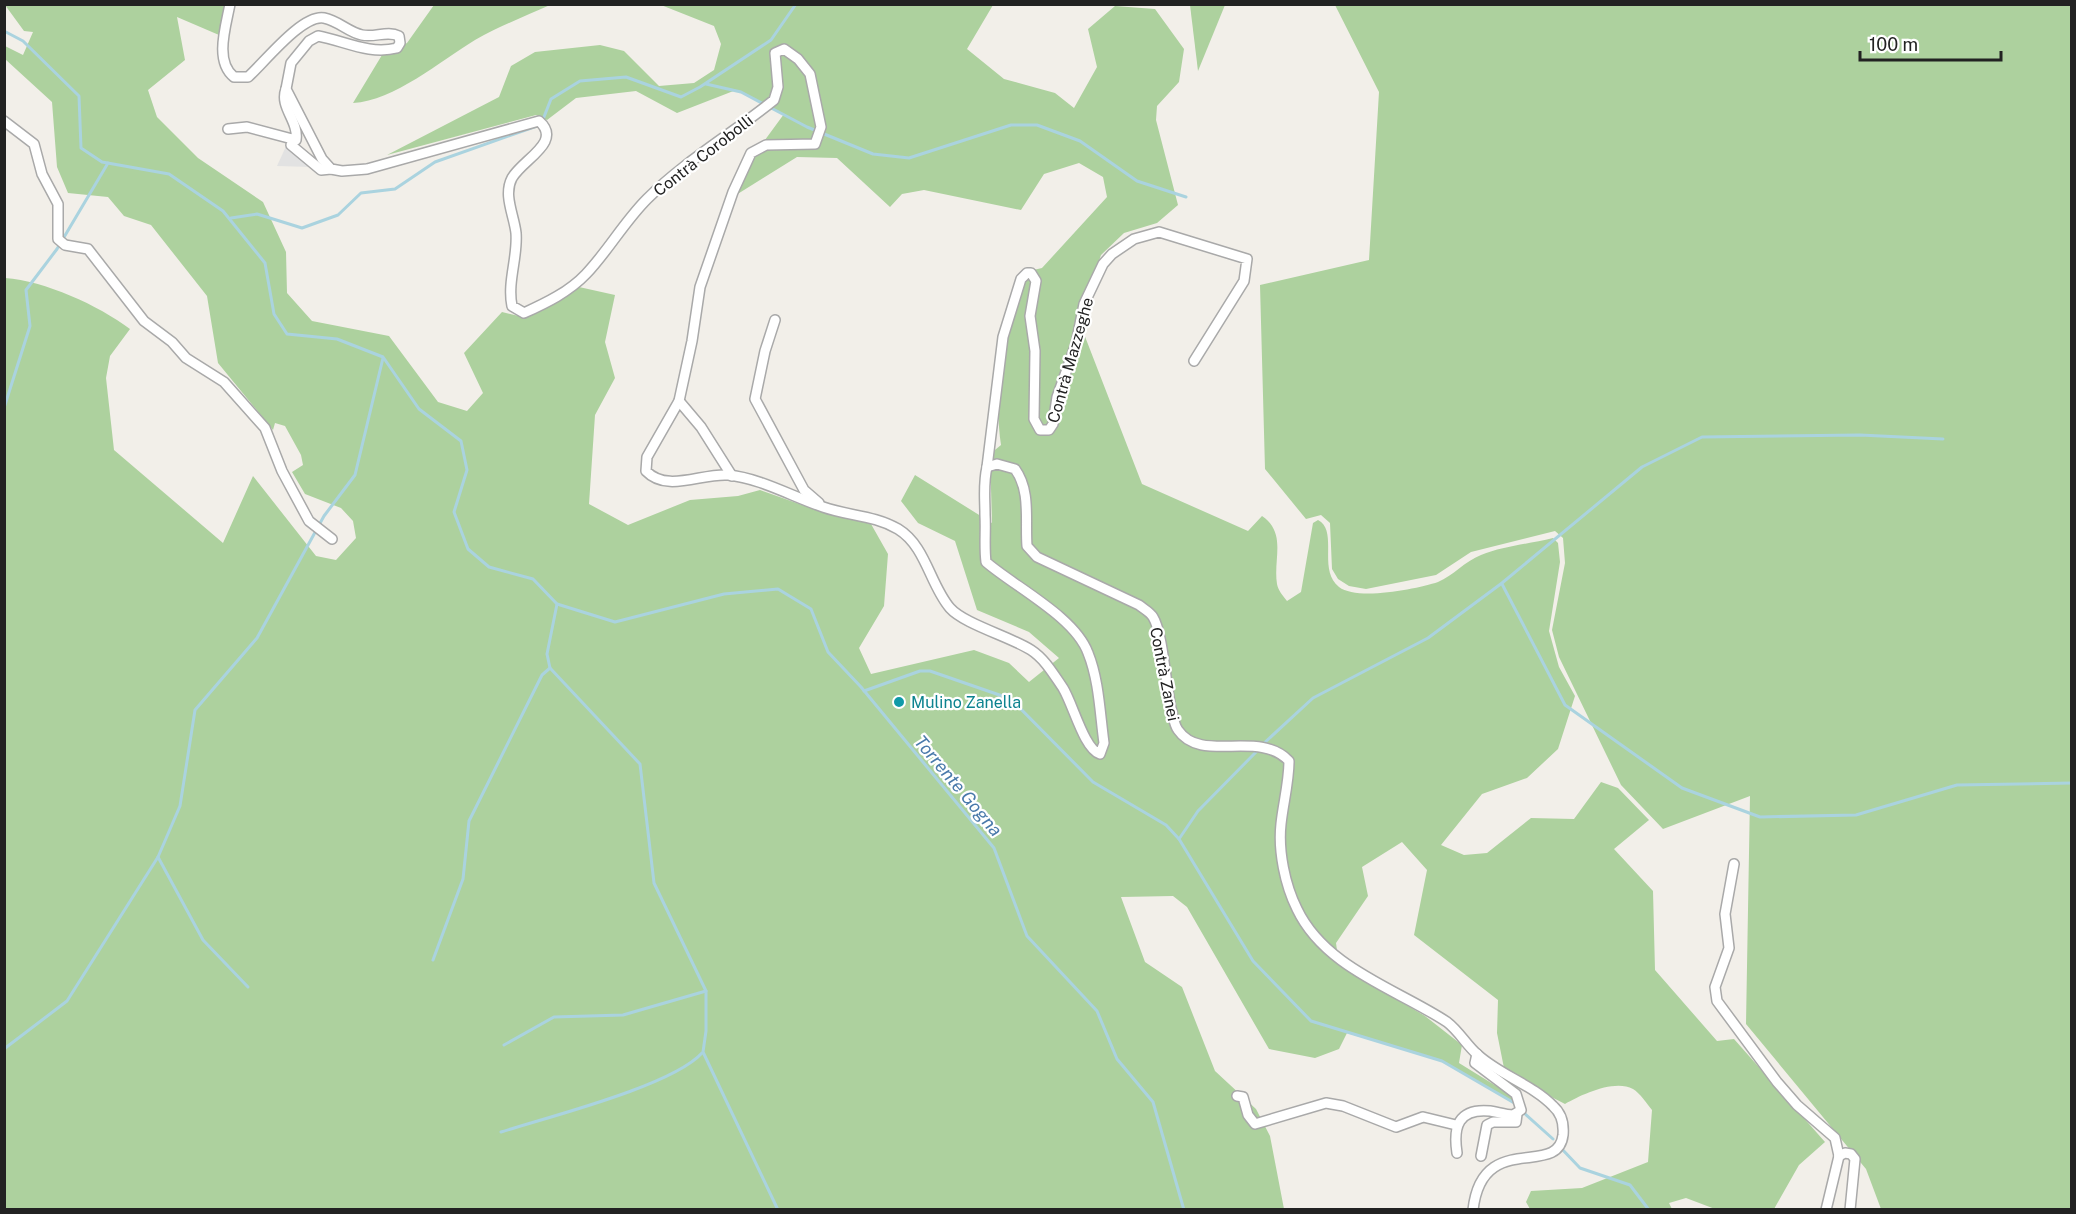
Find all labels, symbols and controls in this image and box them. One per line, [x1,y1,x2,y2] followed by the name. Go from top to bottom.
[1860,24,2001,62] scale bar
[1869,34,1918,55] text: 100 m
[650,111,757,200] street label: Contrà Corobolli
[1043,295,1097,425] street label: Contrà Mazzeghe
[1146,626,1183,723] street label: Contrà Zanei
[911,693,1021,712] place label: Mulino Zanella
[892,695,906,709] marker: Mulino Zanella
[910,731,1007,840] water label: Torrente Gogna

